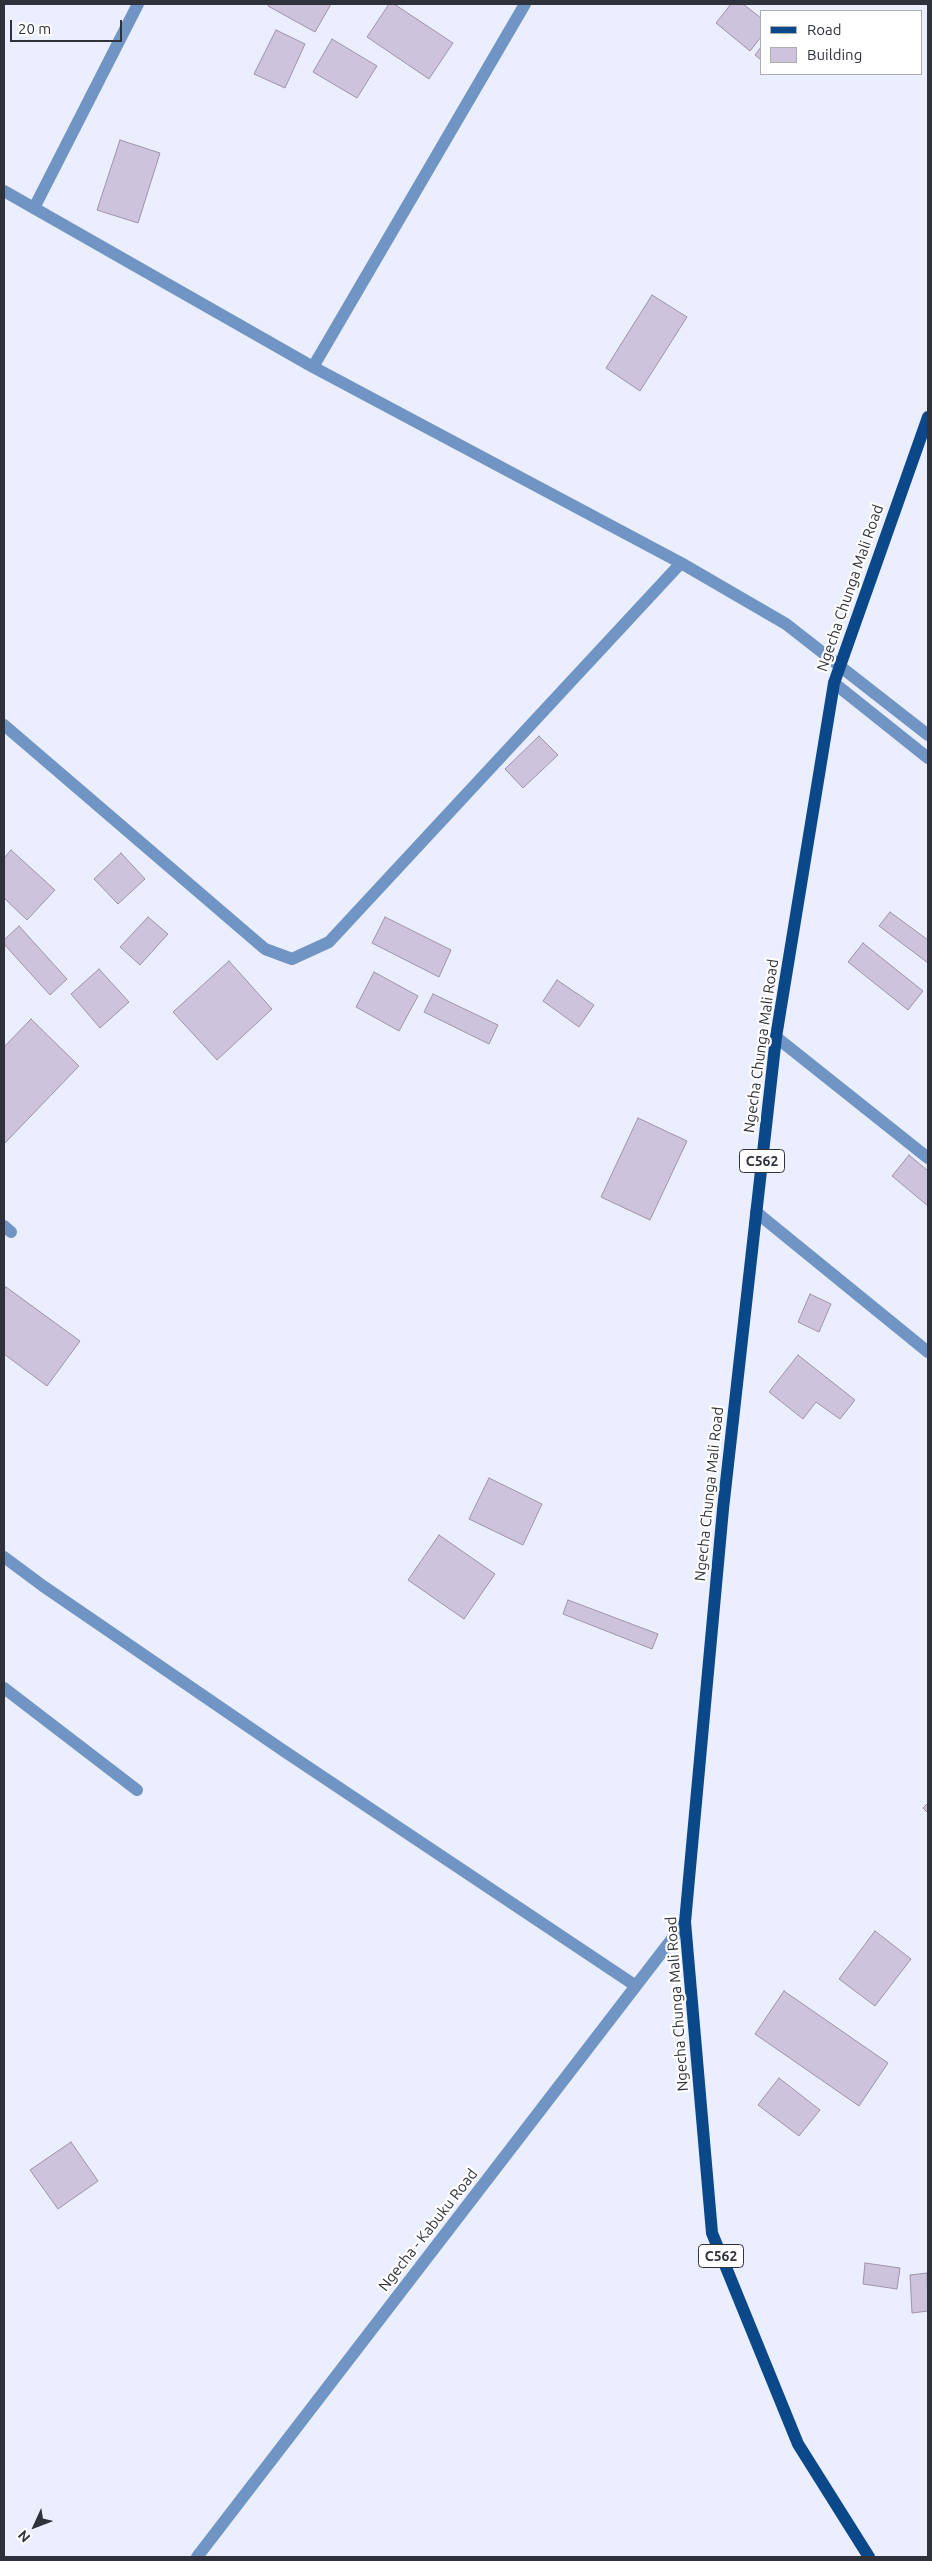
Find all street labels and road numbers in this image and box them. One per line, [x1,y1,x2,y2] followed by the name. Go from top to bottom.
[813,502,887,674] street label: Ngecha Chunga Mali Road
[740,958,782,1134] street label: Ngecha Chunga Mali Road
[740,1150,784,1172] road number: C562
[691,1406,727,1582] street label: Ngecha Chunga Mali Road
[662,1916,692,2092] street label: Ngecha Chunga Mali Road
[375,2165,481,2295] street label: Ngecha - Kabuku Road
[698,2244,744,2268] road number: C562

